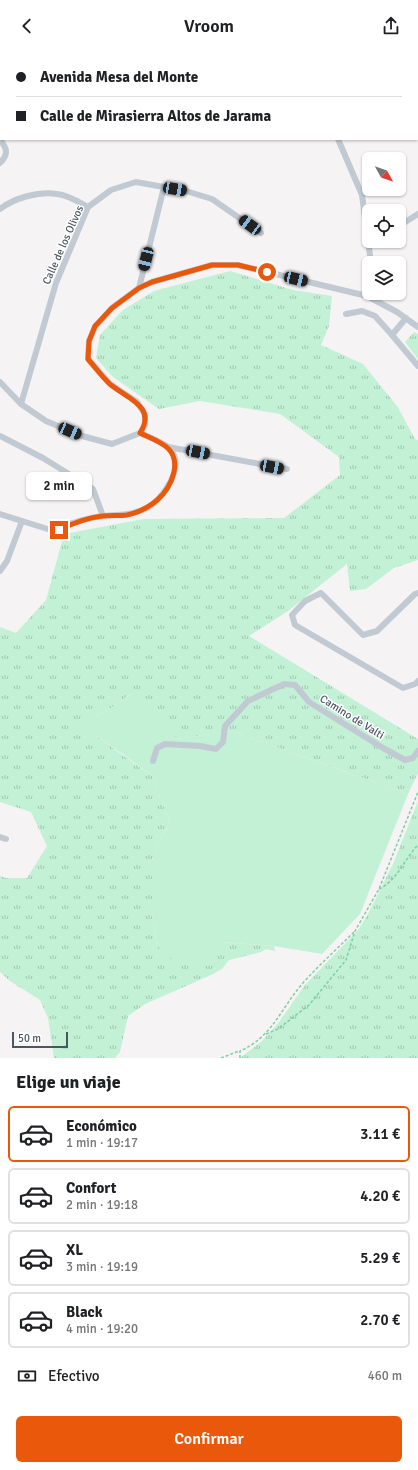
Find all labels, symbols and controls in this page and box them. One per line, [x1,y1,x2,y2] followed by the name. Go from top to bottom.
[16,15,38,37] icon: back
[184,15,234,37] text: Vroom
[380,15,402,37] icon: share
[40,68,198,86] text: Avenida Mesa del Monte
[40,107,271,125] text: Calle de Mirasierra Altos de Jarama
[362,152,406,196] north arrow
[362,152,406,300] map controls
[162,181,188,197] car
[40,203,86,286] street label: Calle de los Olivos
[362,204,406,248] button: locate
[237,213,263,237] car
[137,246,155,272] car
[362,256,406,300] button: layers
[258,263,276,281] route start
[283,270,309,288] car
[57,421,83,441] car
[185,444,211,460] car
[259,459,285,475] car
[26,472,92,500] callout: 2 min
[43,478,75,494] text: 2 min
[50,521,68,539] route end
[318,692,387,742] street label: Camino de Valti
[12,1030,68,1049] scale bar
[18,1032,41,1045] text: 50 m
[16,1071,121,1093] text: Elige un viaje
[18,1116,54,1152] icon: car
[66,1117,137,1135] text: Económico
[360,1125,400,1143] text: 3.11 €
[66,1135,138,1151] text: 1 min · 19:17
[18,1178,54,1214] icon: car
[66,1179,116,1197] text: Confort
[360,1187,400,1205] text: 4.20 €
[66,1197,138,1213] text: 2 min · 19:18
[18,1240,54,1276] icon: car
[66,1241,83,1259] text: XL
[360,1249,400,1267] text: 5.29 €
[66,1259,138,1275] text: 3 min · 19:19
[18,1302,54,1338] icon: car
[66,1303,103,1321] text: Black
[360,1311,400,1329] text: 2.70 €
[66,1321,138,1337] text: 4 min · 19:20
[16,1365,38,1387] icon: cash
[48,1367,100,1385] text: Efectivo
[368,1368,402,1384] text: 460 m
[16,1416,402,1462] button: Confirmar

